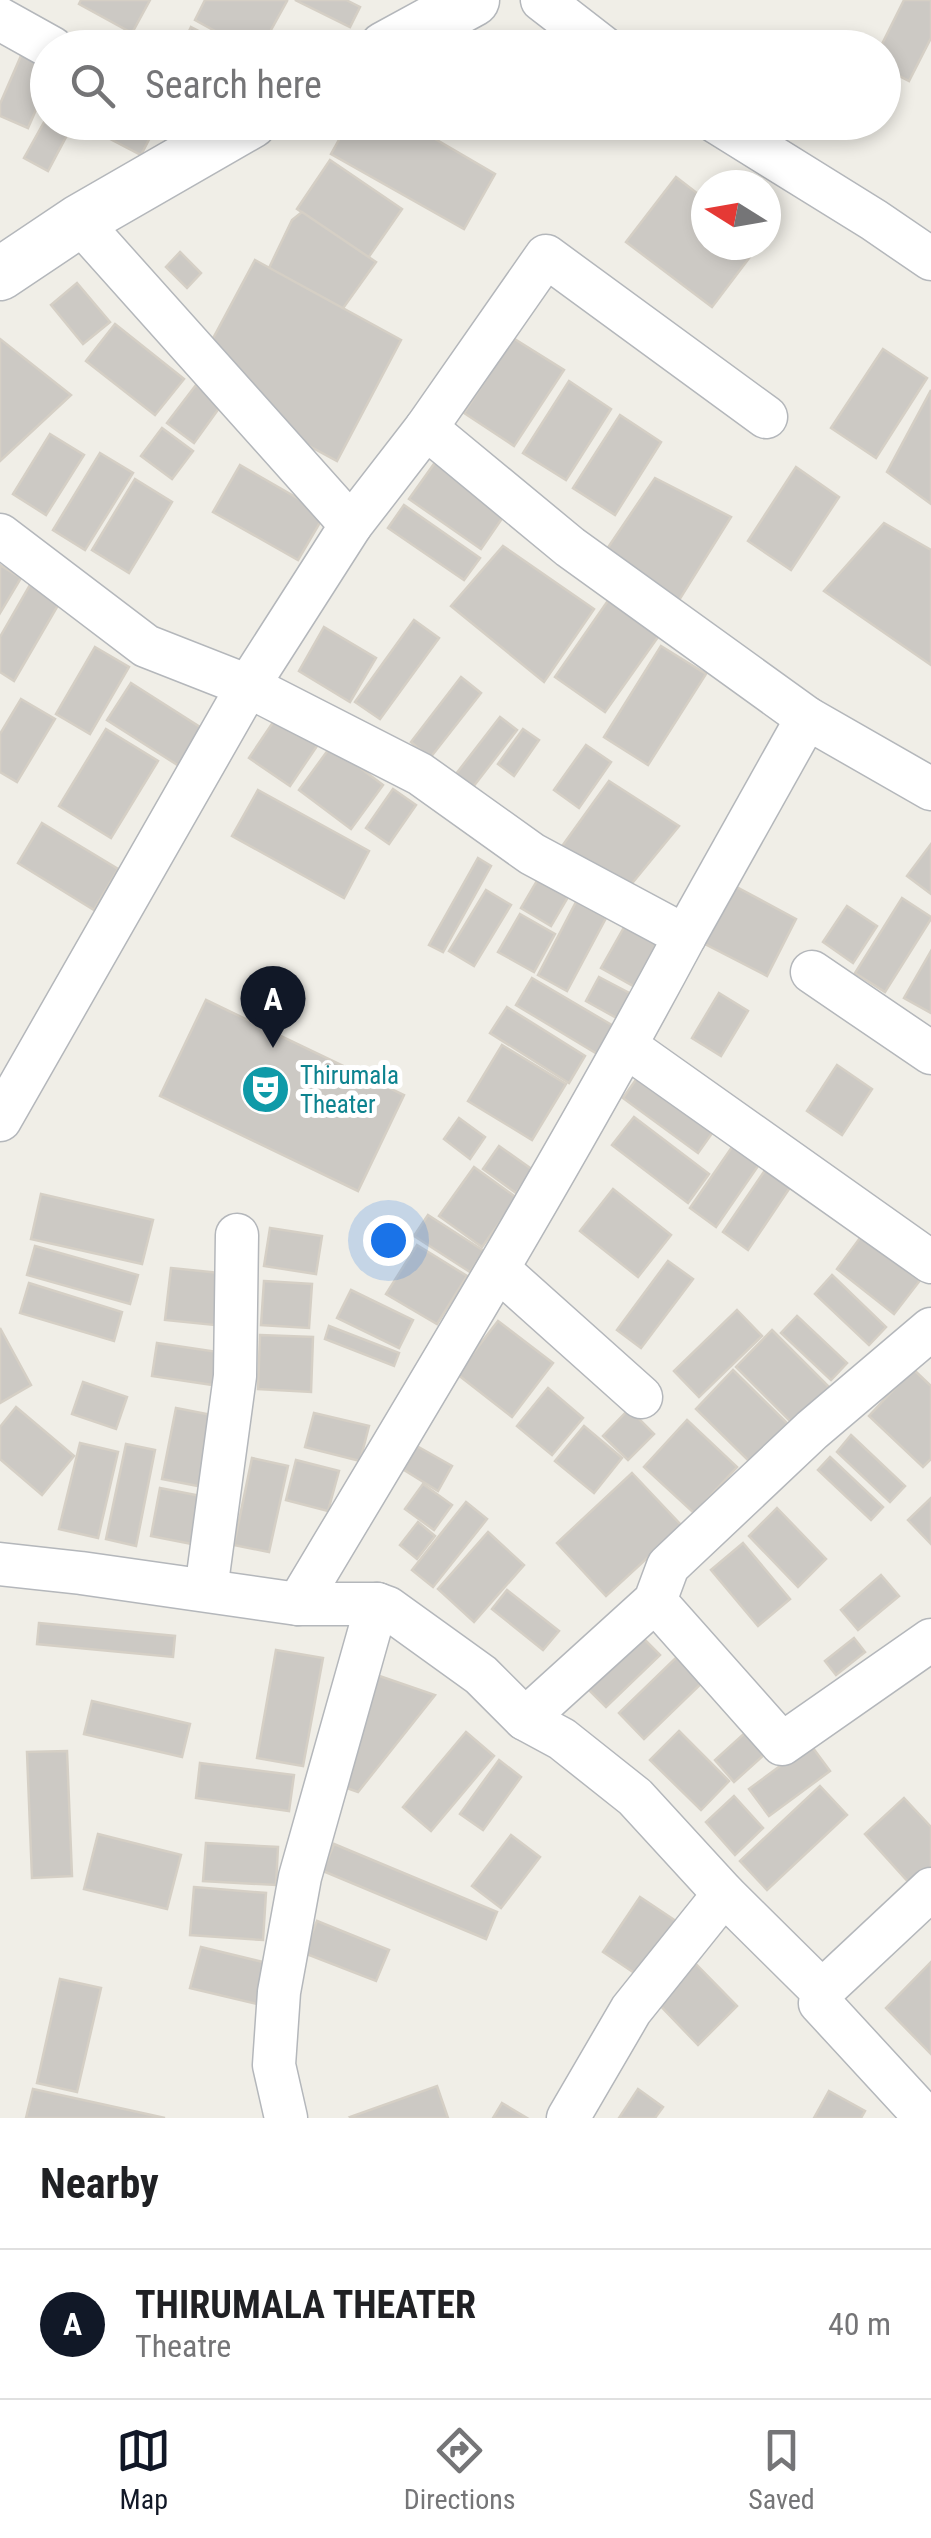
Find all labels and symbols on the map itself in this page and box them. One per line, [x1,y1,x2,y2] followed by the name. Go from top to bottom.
[691,170,781,260] north arrow
[240,966,306,1048] pin: A
[300,1061,399,1119] place label: Thirumala Theater
[239,1063,291,1115] theatre icon: Thirumala Theater
[363,1215,414,1266] your location

